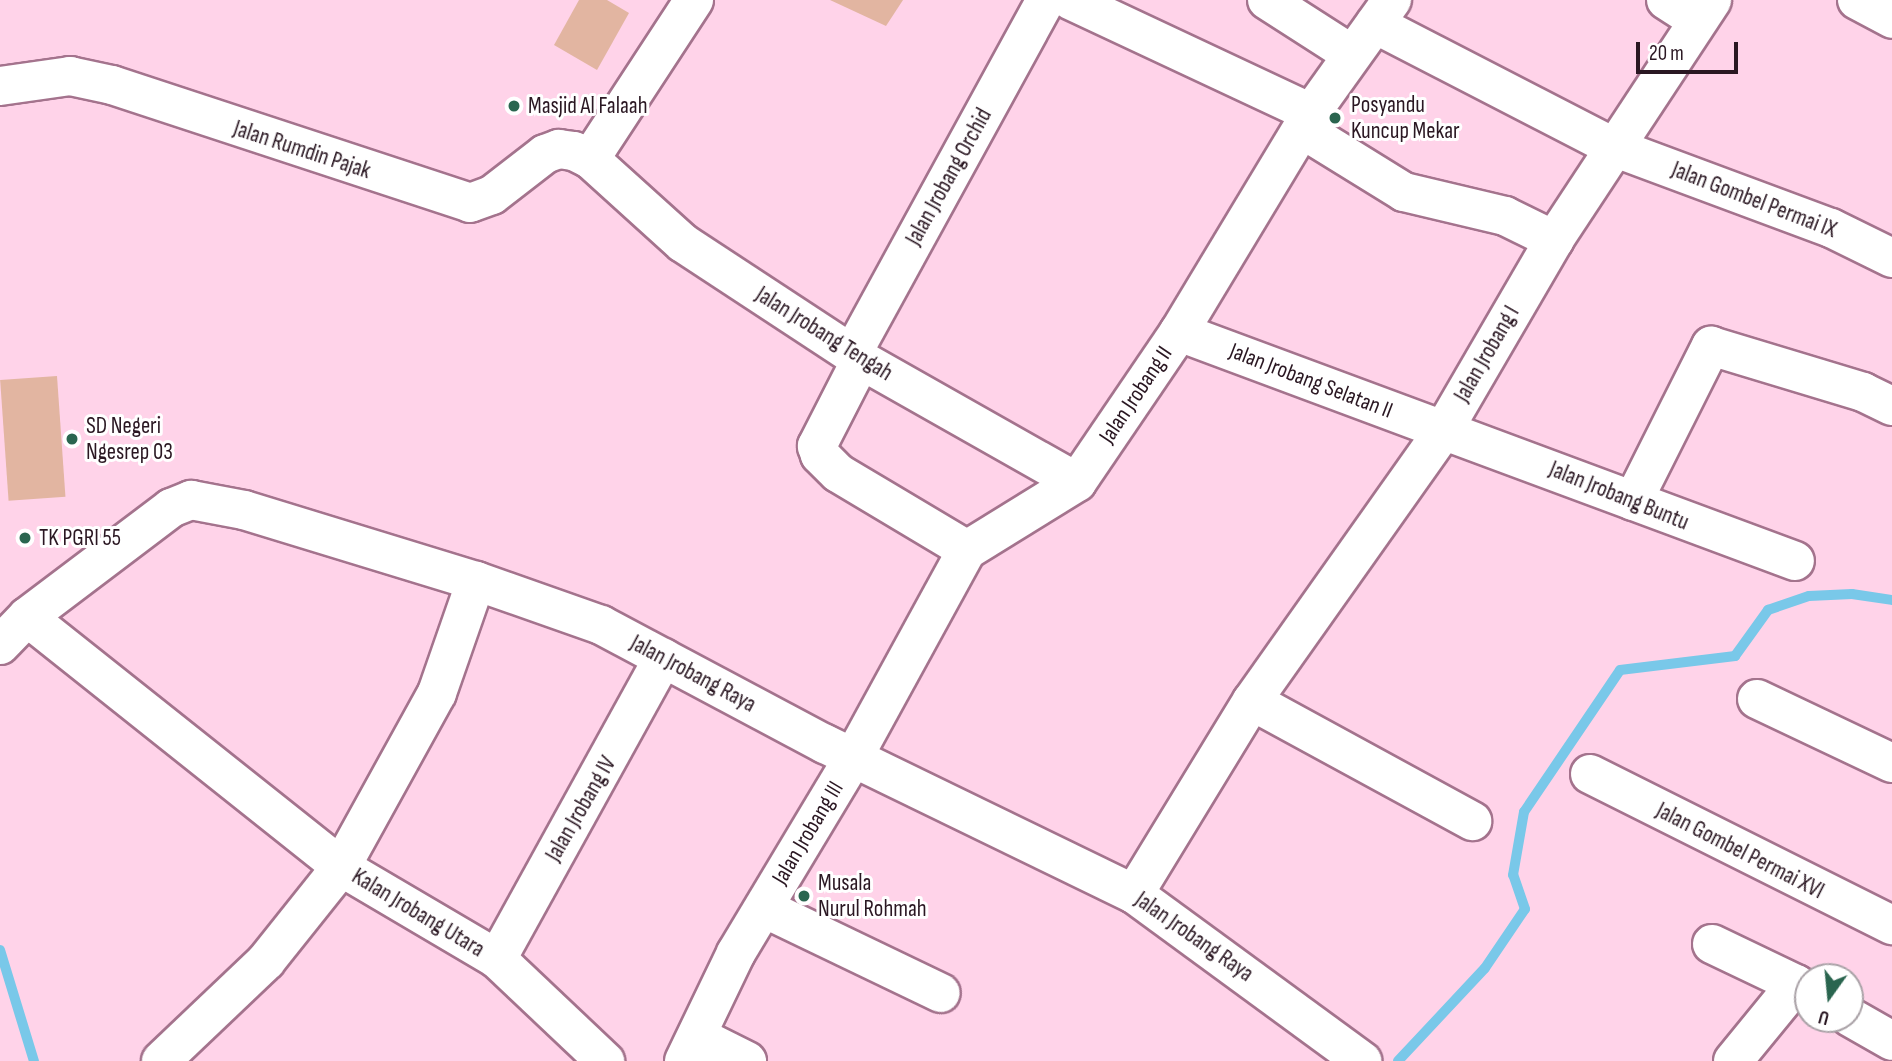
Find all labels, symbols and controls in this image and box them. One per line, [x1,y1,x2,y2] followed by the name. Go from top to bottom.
[1640,28,1742,72] scale bar
[1649,41,1684,66] text: 20 m
[1351,91,1460,145] place label: Posyandu Kuncup Mekar
[528,92,647,120] place label: Masjid Al Falaah
[506,98,522,114] marker: Masjid Al Falaah
[900,104,998,250] street label: Jalan Jrobang Orchid
[1325,108,1345,128] marker: Posyandu Kuncup Mekar
[230,115,374,185] street label: Jalan Rumdin Pajak
[1668,156,1840,244] street label: Jalan Gombel Permai IX
[750,281,898,387] street label: Jalan Jrobang Tengah
[1448,301,1526,407] street label: Jalan Jrobang I
[1226,337,1396,425] street label: Jalan Jrobang Selatan II
[1094,341,1178,449] street label: Jalan Jrobang II
[86,412,173,466] place label: SD Negeri Ngesrep 03
[64,431,80,447] marker: SD Negeri Ngesrep 03
[1545,455,1693,537] street label: Jalan Jrobang Buntu
[39,524,121,552] place label: TK PGRI 55
[17,530,33,546] marker: TK PGRI 55
[626,629,760,719] street label: Jalan Jrobang Raya
[540,752,622,866] street label: Jalan Jrobang IV
[766,776,850,890] street label: Jalan Jrobang III
[1651,797,1829,905] street label: Jalan Gombel Permai XVI
[347,863,489,963] street label: Kalan Jrobang Utara
[818,869,927,923] place label: Musala Nurul Rohmah
[1129,886,1259,988] street label: Jalan Jrobang Raya
[796,888,812,904] marker: Musala Nurul Rohmah
[1794,963,1864,1033] north arrow
[1816,1004,1832,1029] text: U

